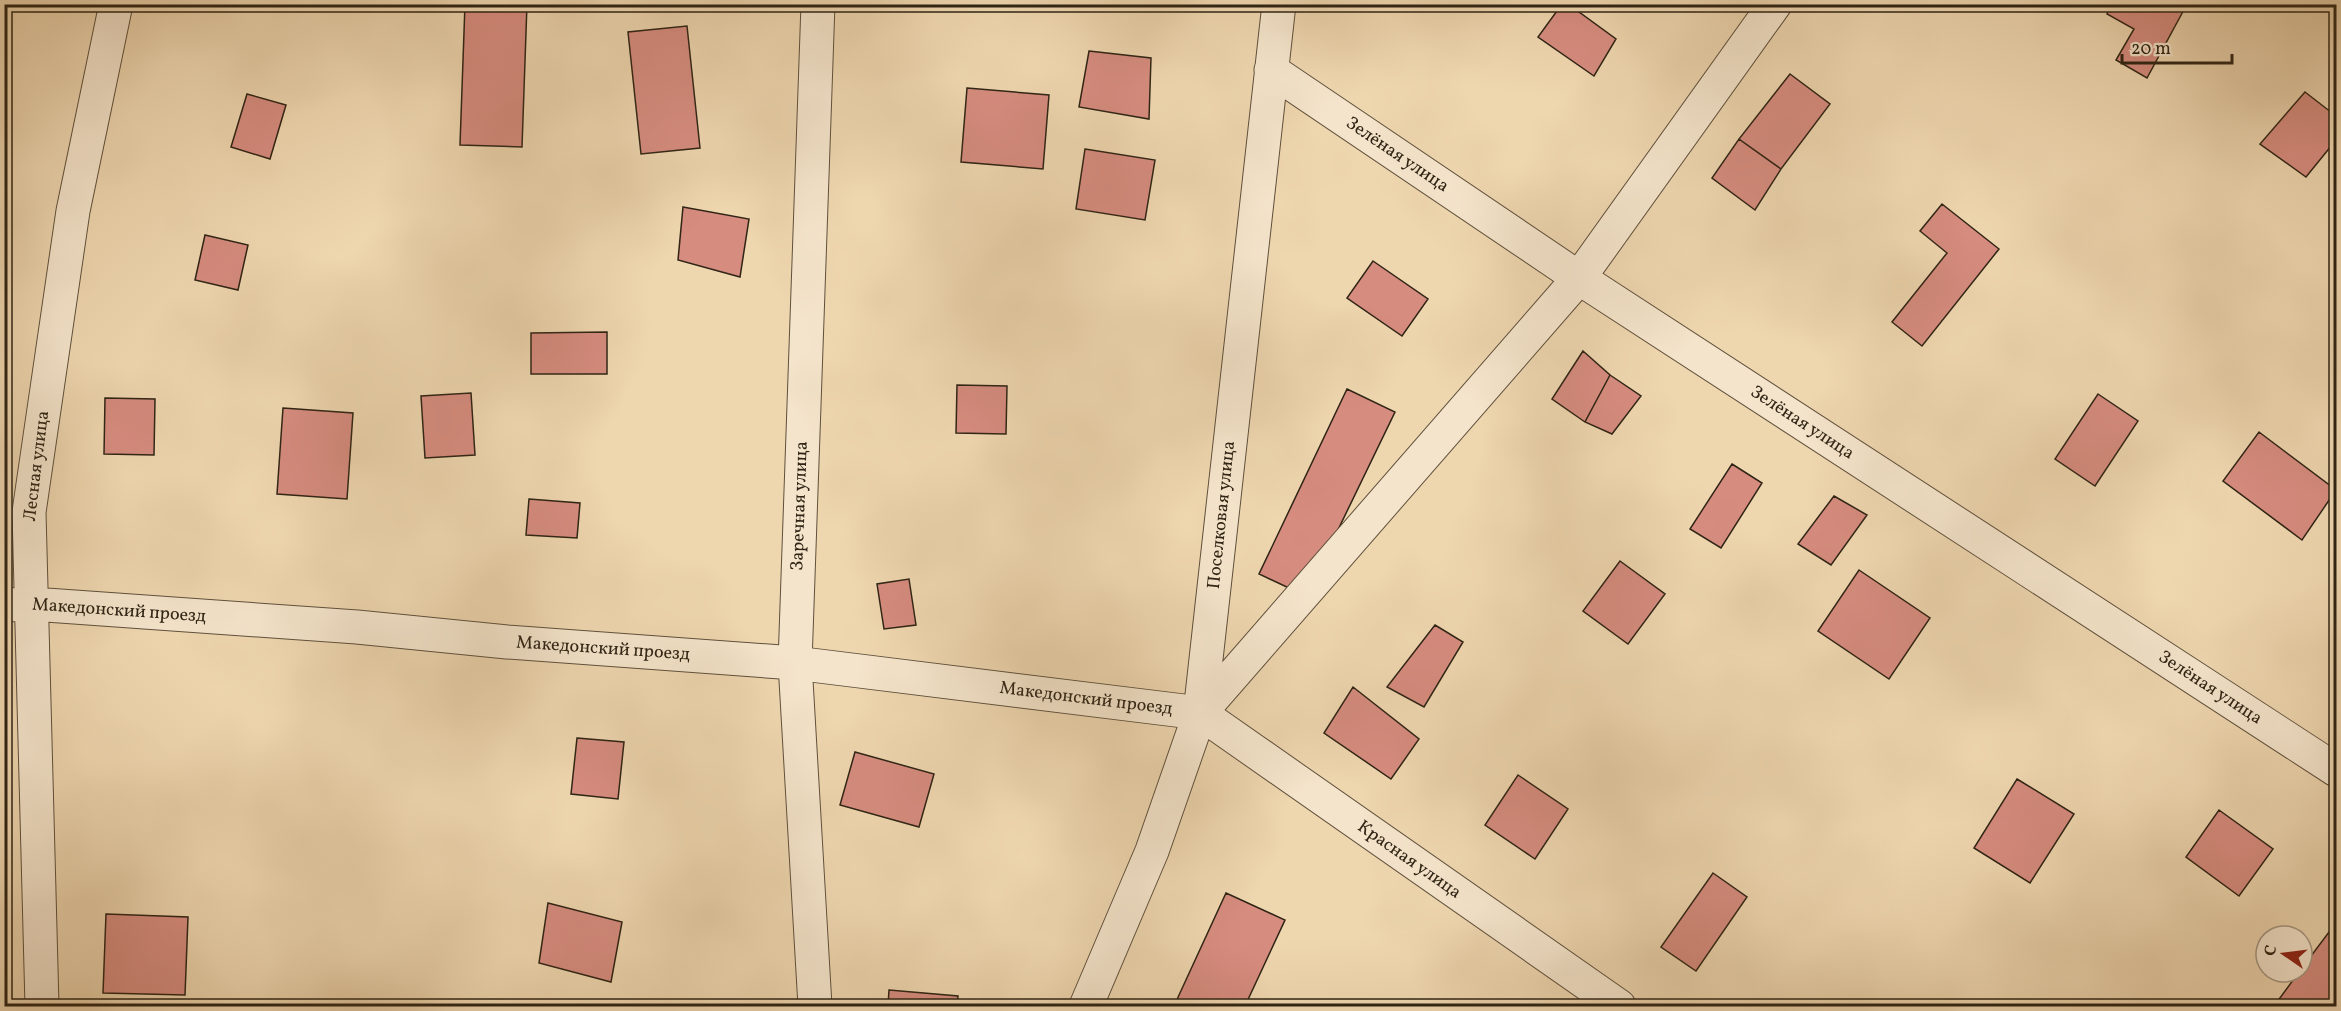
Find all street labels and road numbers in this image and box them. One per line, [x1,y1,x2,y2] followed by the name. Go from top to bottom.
[1340,111,1454,199] street label: Зелёная улица
[1745,380,1859,466] street label: Зелёная улица
[18,409,56,523] street label: Лесная улица
[1202,440,1242,590] street label: Поселковая улица
[785,441,815,571] street label: Заречная улица
[31,592,207,630] street label: Македонский проезд
[515,630,691,668] street label: Македонский проезд
[2153,645,2267,731] street label: Зелёная улица
[998,676,1174,722] street label: Македонский проезд
[1352,815,1466,905] street label: Красная улица

